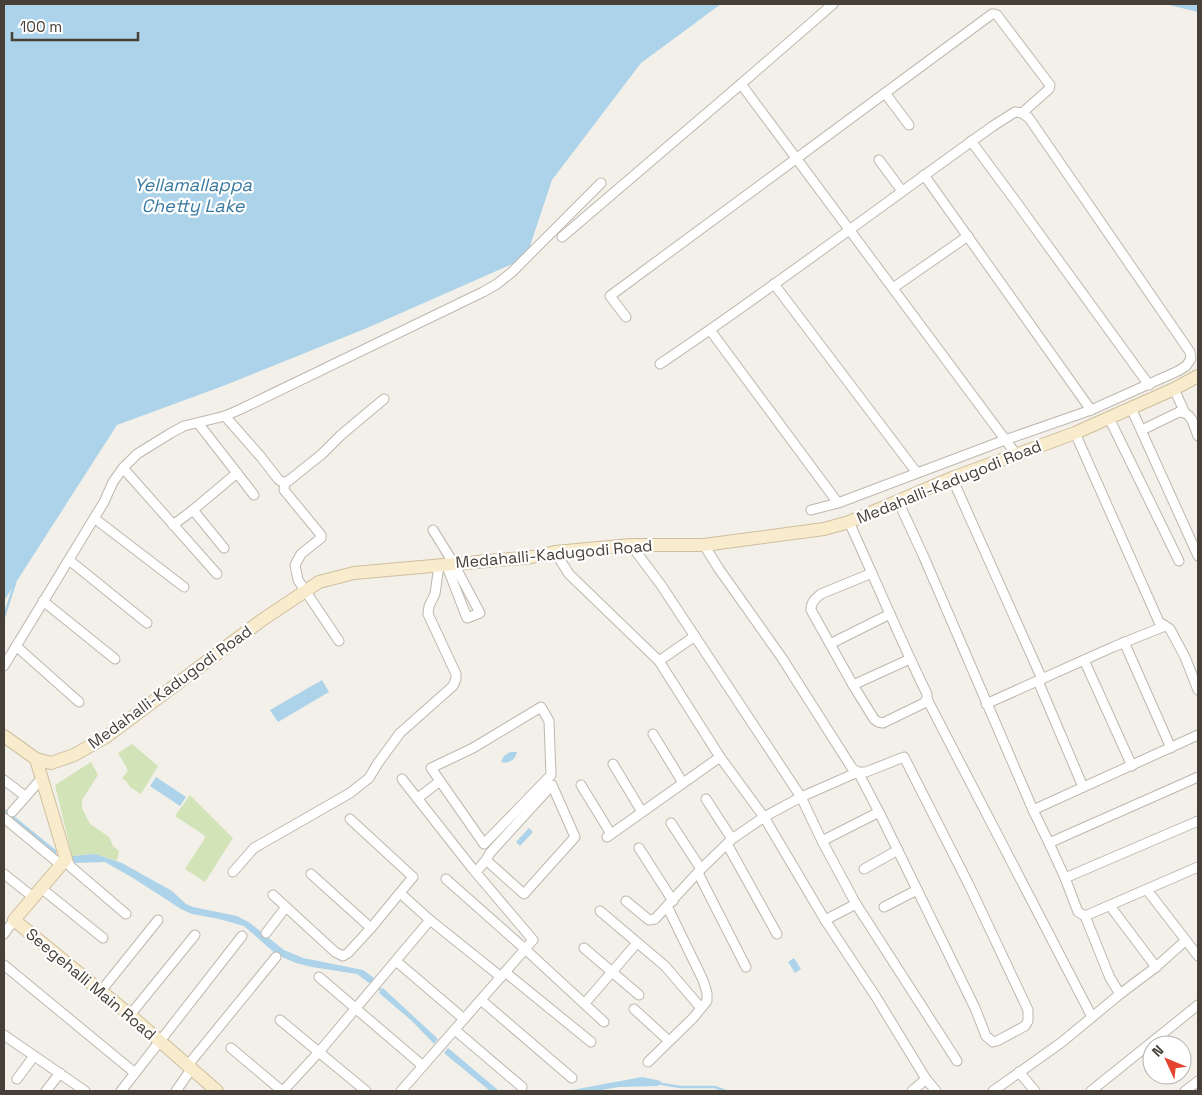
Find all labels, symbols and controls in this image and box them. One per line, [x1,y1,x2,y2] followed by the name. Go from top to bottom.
[12,10,139,42] scale bar
[20,17,62,36] text: 100 m
[134,173,253,217] water label: Yellamallappa Chetty Lake
[854,435,1044,529] street label: Medahalli-Kadugodi Road
[455,535,653,573] street label: Medahalli-Kadugodi Road
[84,620,256,754] street label: Medahalli-Kadugodi Road
[22,923,160,1045] street label: Seegehalli Main Road
[1142,1035,1192,1085] north arrow
[1148,1041,1167,1061] text: N

